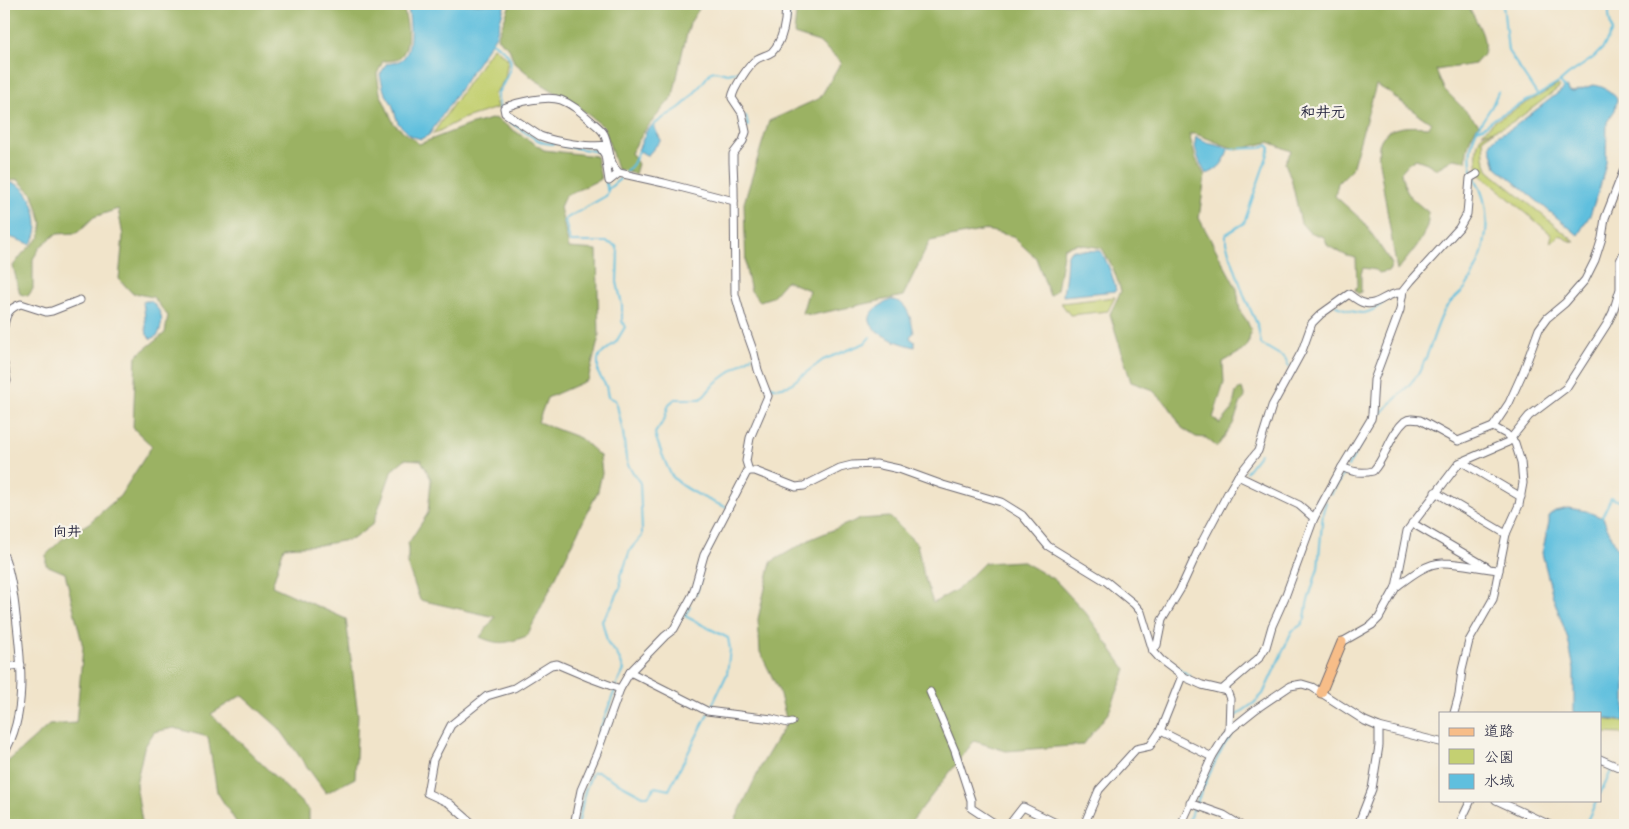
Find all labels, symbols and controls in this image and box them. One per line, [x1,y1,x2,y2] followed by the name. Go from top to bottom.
[1300,101,1346,125] district label: 和井元
[53,521,81,543] district label: 向井
[1439,712,1602,802] legend
[1484,720,1514,744] text: 道路
[1484,746,1514,770] text: 公園
[1484,770,1514,794] text: 水域

